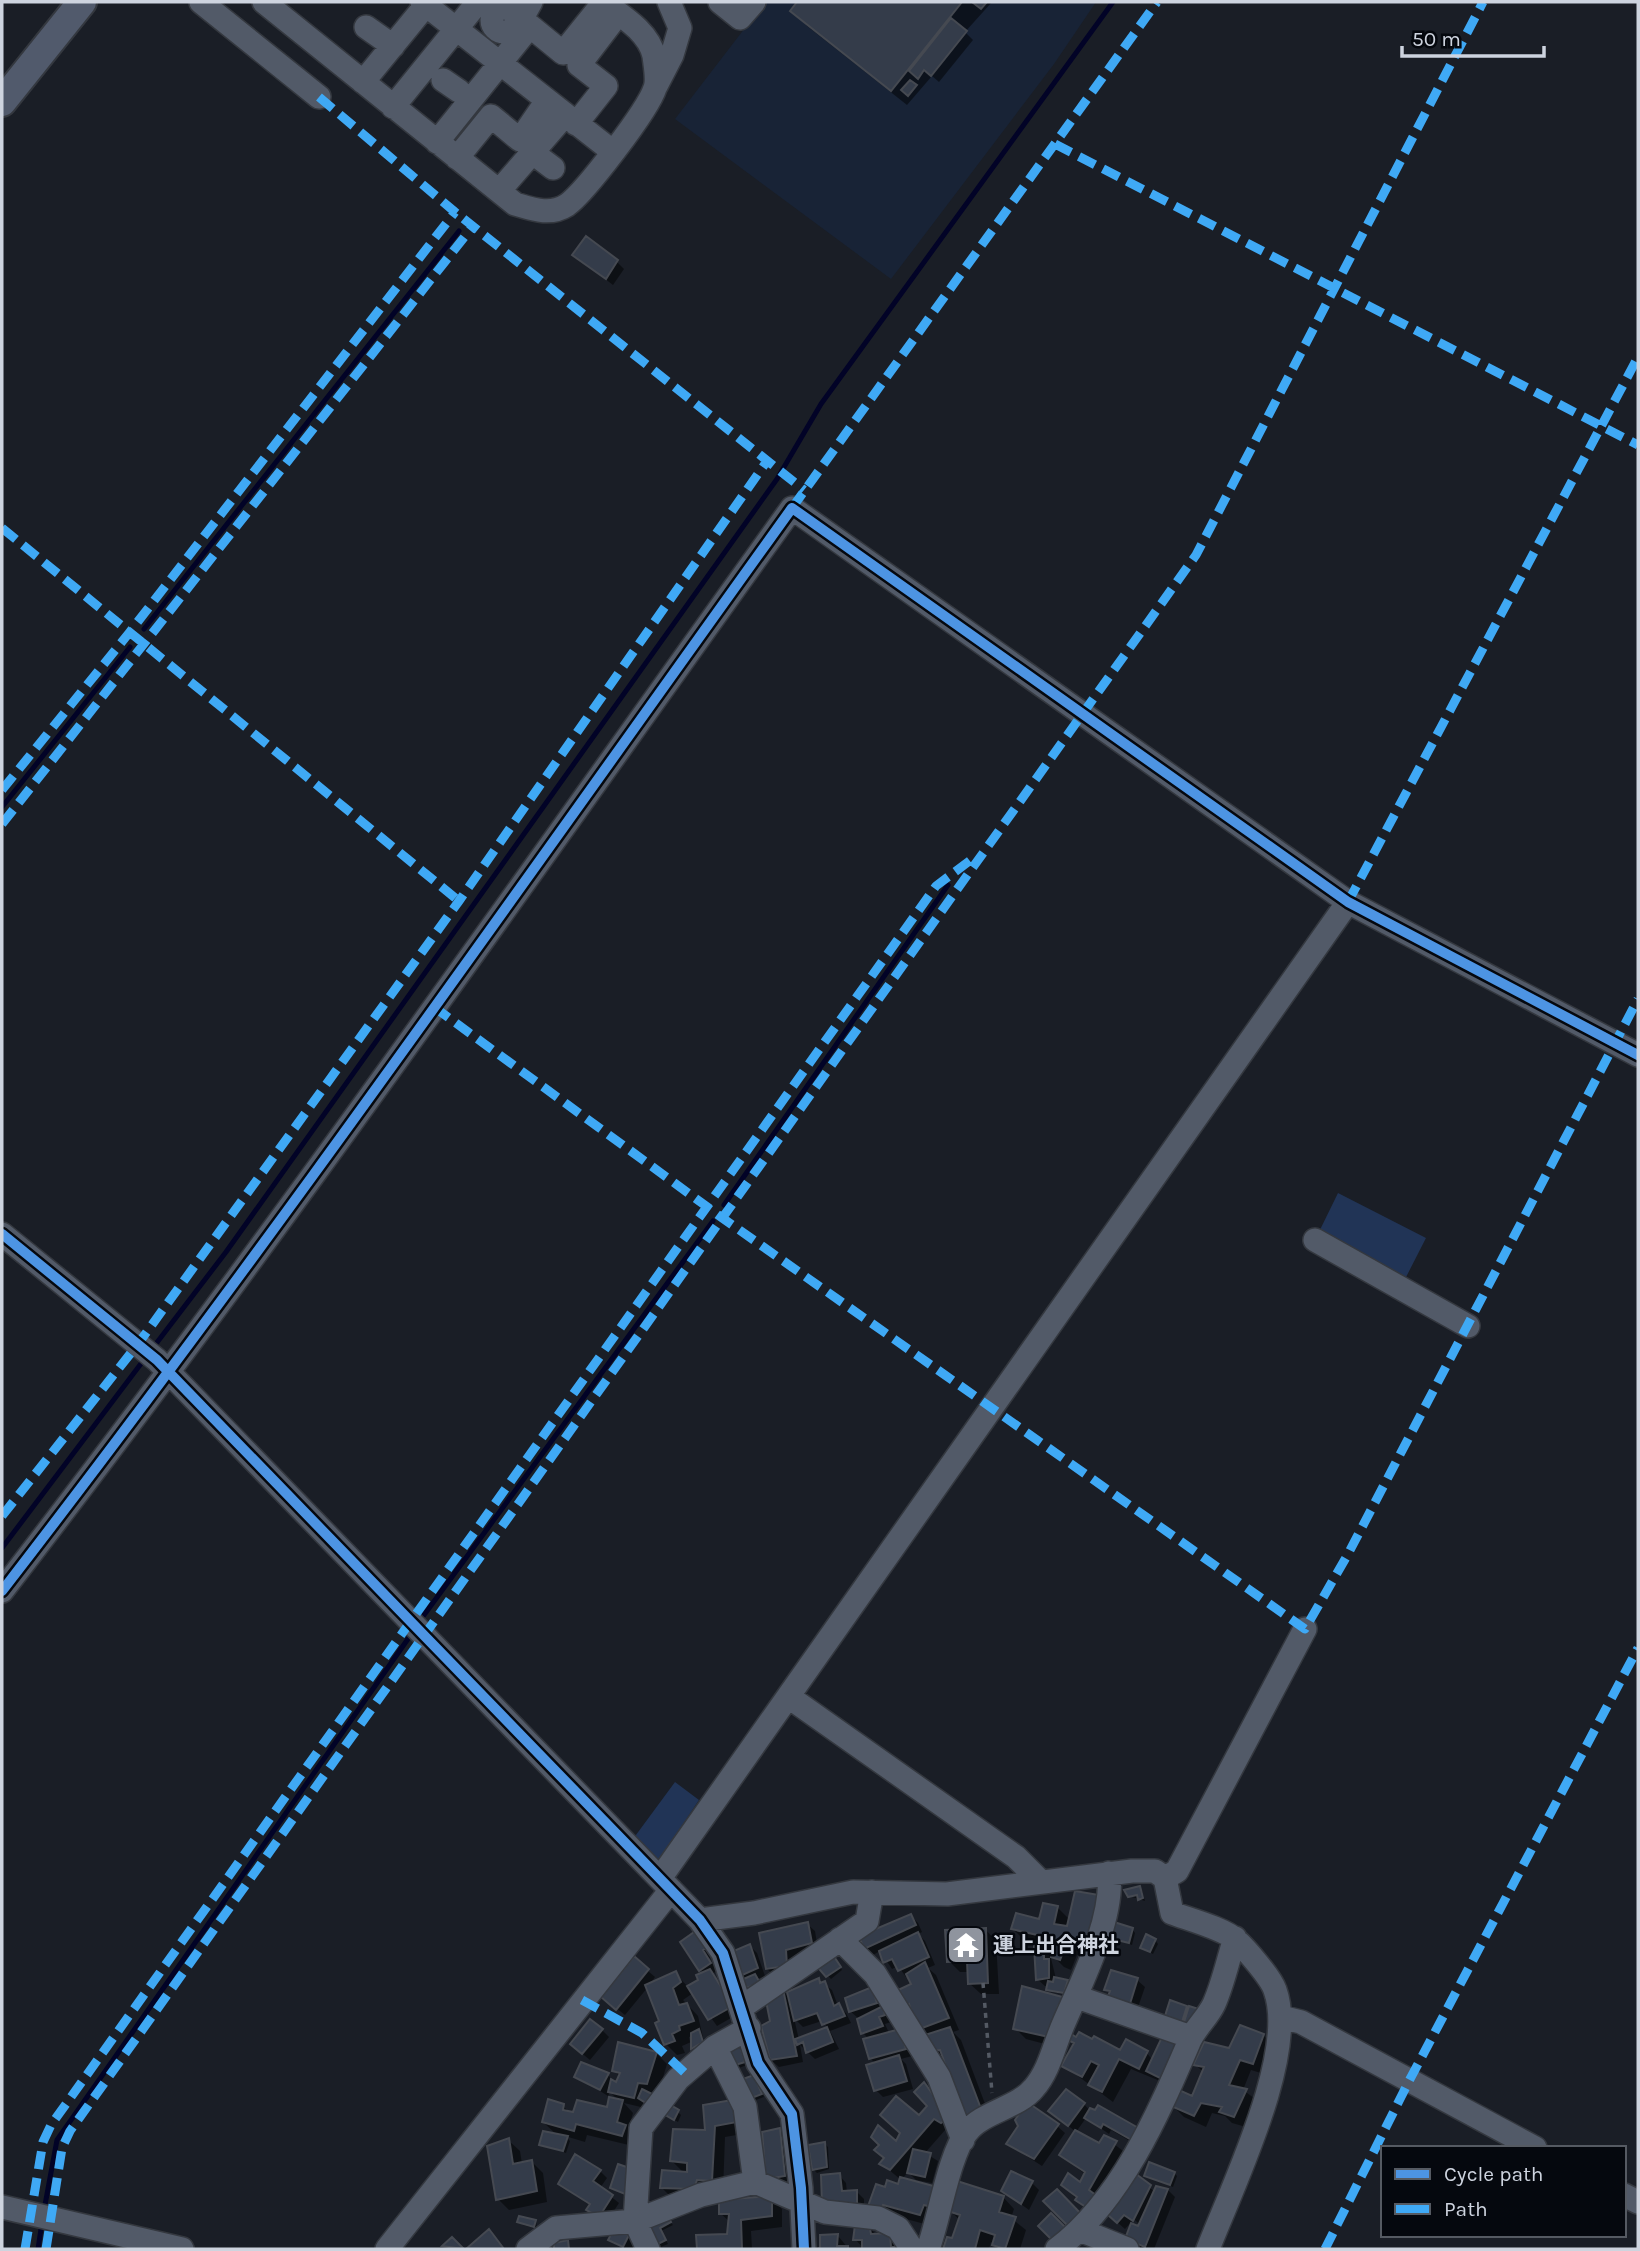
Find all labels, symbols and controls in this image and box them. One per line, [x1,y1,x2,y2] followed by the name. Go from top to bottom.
[1402,14,1544,58] scale bar
[1412,27,1461,51] text: 50 m
[945,1924,987,1966] temple icon: 運上出合神社
[993,1933,1119,1957] place label: 運上出合神社
[1381,2146,1626,2237] legend
[1444,2162,1544,2186] text: Cycle path
[1444,2197,1488,2221] text: Path

